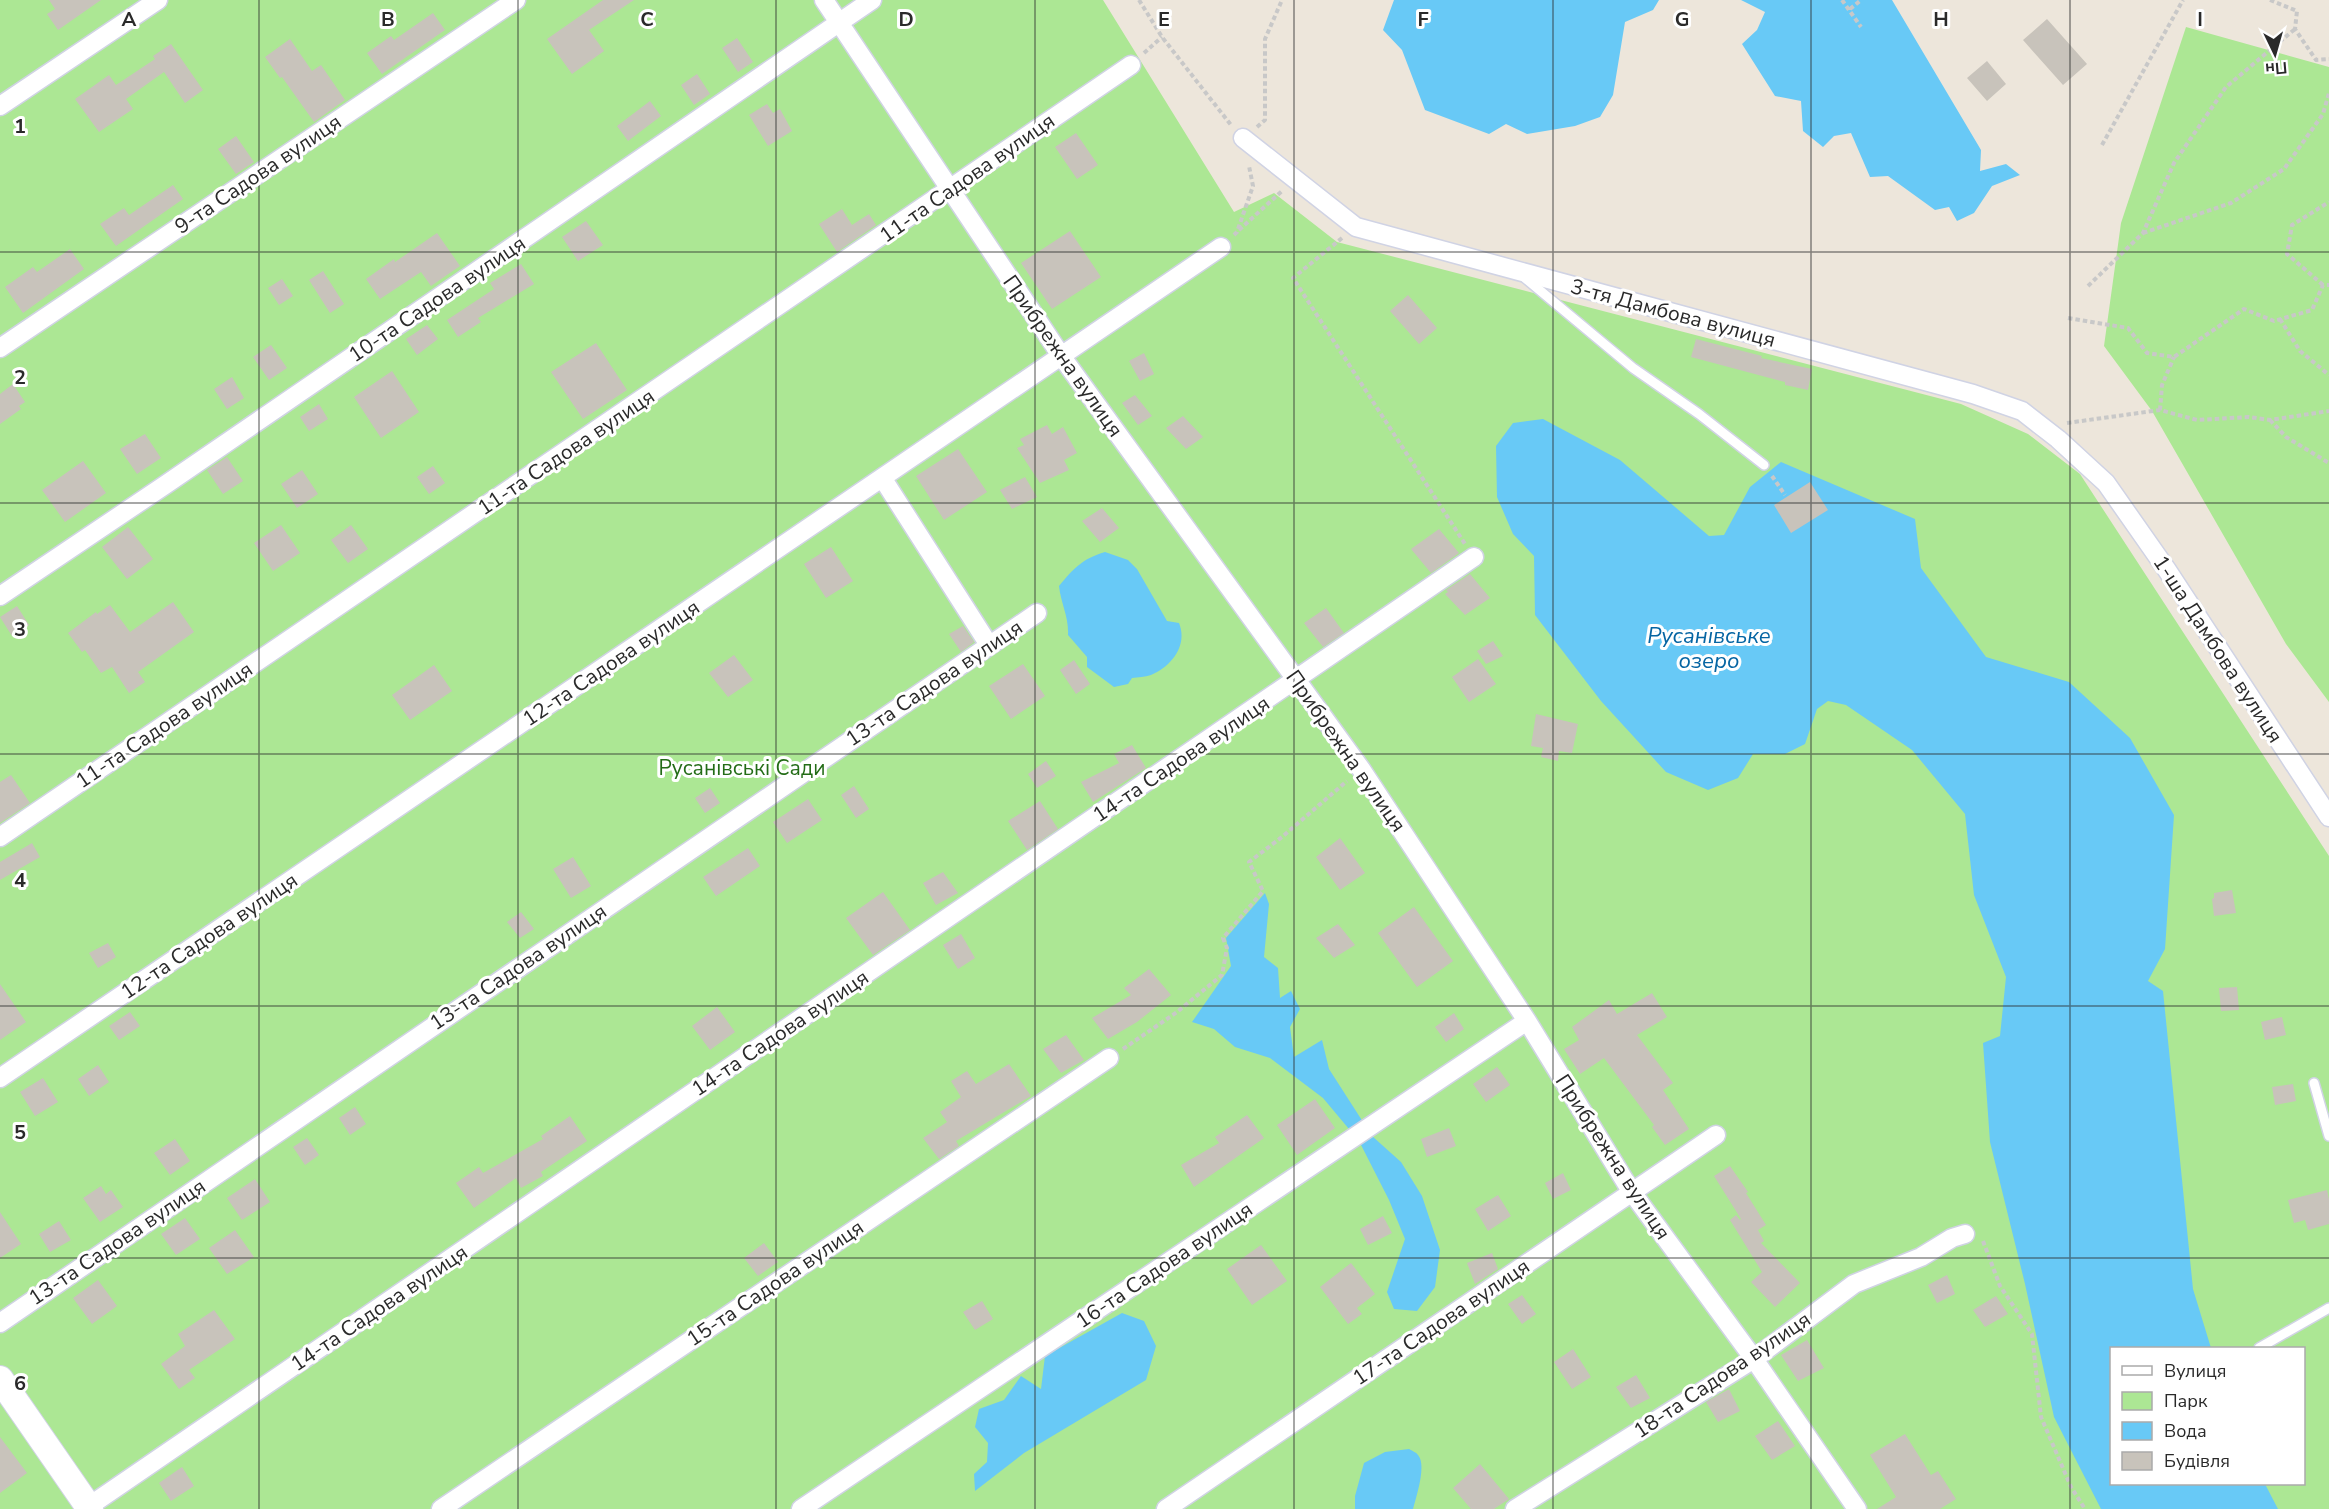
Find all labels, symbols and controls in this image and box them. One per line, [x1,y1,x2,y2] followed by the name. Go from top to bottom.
[122,6,137,33] text: A
[381,6,395,33] text: B
[640,6,654,33] text: C
[898,6,914,33] text: D
[1158,6,1170,33] text: E
[1417,6,1429,33] text: F
[1675,6,1689,33] text: G
[1933,6,1949,33] text: H
[2197,6,2203,33] text: I
[2245,24,2305,84] north arrow
[2264,56,2288,80] text: Пн
[874,107,1060,249] street label: 11-та Садова вулиця
[169,108,347,240] street label: 9-та Садова вулиця
[14,113,26,140] text: 1
[343,229,531,369] street label: 10-та Садова вулиця
[996,269,1130,443] street label: Прибрежна вулиця
[1567,272,1779,354] street label: 3-тя Дамбова вулиця
[14,364,26,391] text: 2
[472,382,660,522] street label: 11-та Садова вулиця
[2147,550,2289,748] street label: 1-ша Дамбова вулиця
[517,593,705,733] street label: 12-та Садова вулиця
[840,613,1028,753] street label: 13-та Садова вулиця
[14,616,26,643] text: 3
[1647,621,1771,676] water label: Русанівське озеро
[70,655,258,795] street label: 11-та Садова вулиця
[1279,664,1413,838] street label: Прибрежна вулиця
[1087,689,1275,829] street label: 14-та Садова вулиця
[659,754,826,782] park label: Русанівські Сади
[115,866,303,1006] street label: 12-та Садова вулиця
[14,867,26,894] text: 4
[424,897,612,1037] street label: 13-та Садова вулиця
[686,963,874,1103] street label: 14-та Садова вулиця
[1549,1069,1677,1245] street label: Прибрежна вулиця
[14,1119,26,1146] text: 5
[23,1172,211,1312] street label: 13-та Садова вулиця
[1070,1195,1258,1335] street label: 16-та Садова вулиця
[681,1213,869,1353] street label: 15-та Садова вулиця
[285,1238,473,1378] street label: 14-та Садова вулиця
[1347,1252,1535,1392] street label: 17-та Садова вулиця
[1628,1305,1816,1445] street label: 18-та Садова вулиця
[2110,1347,2305,1485] legend
[2164,1359,2226,1383] text: Вулиця
[14,1370,26,1397] text: 6
[2164,1389,2208,1413] text: Парк
[2164,1419,2207,1443] text: Вода
[2164,1449,2230,1473] text: Будівля

